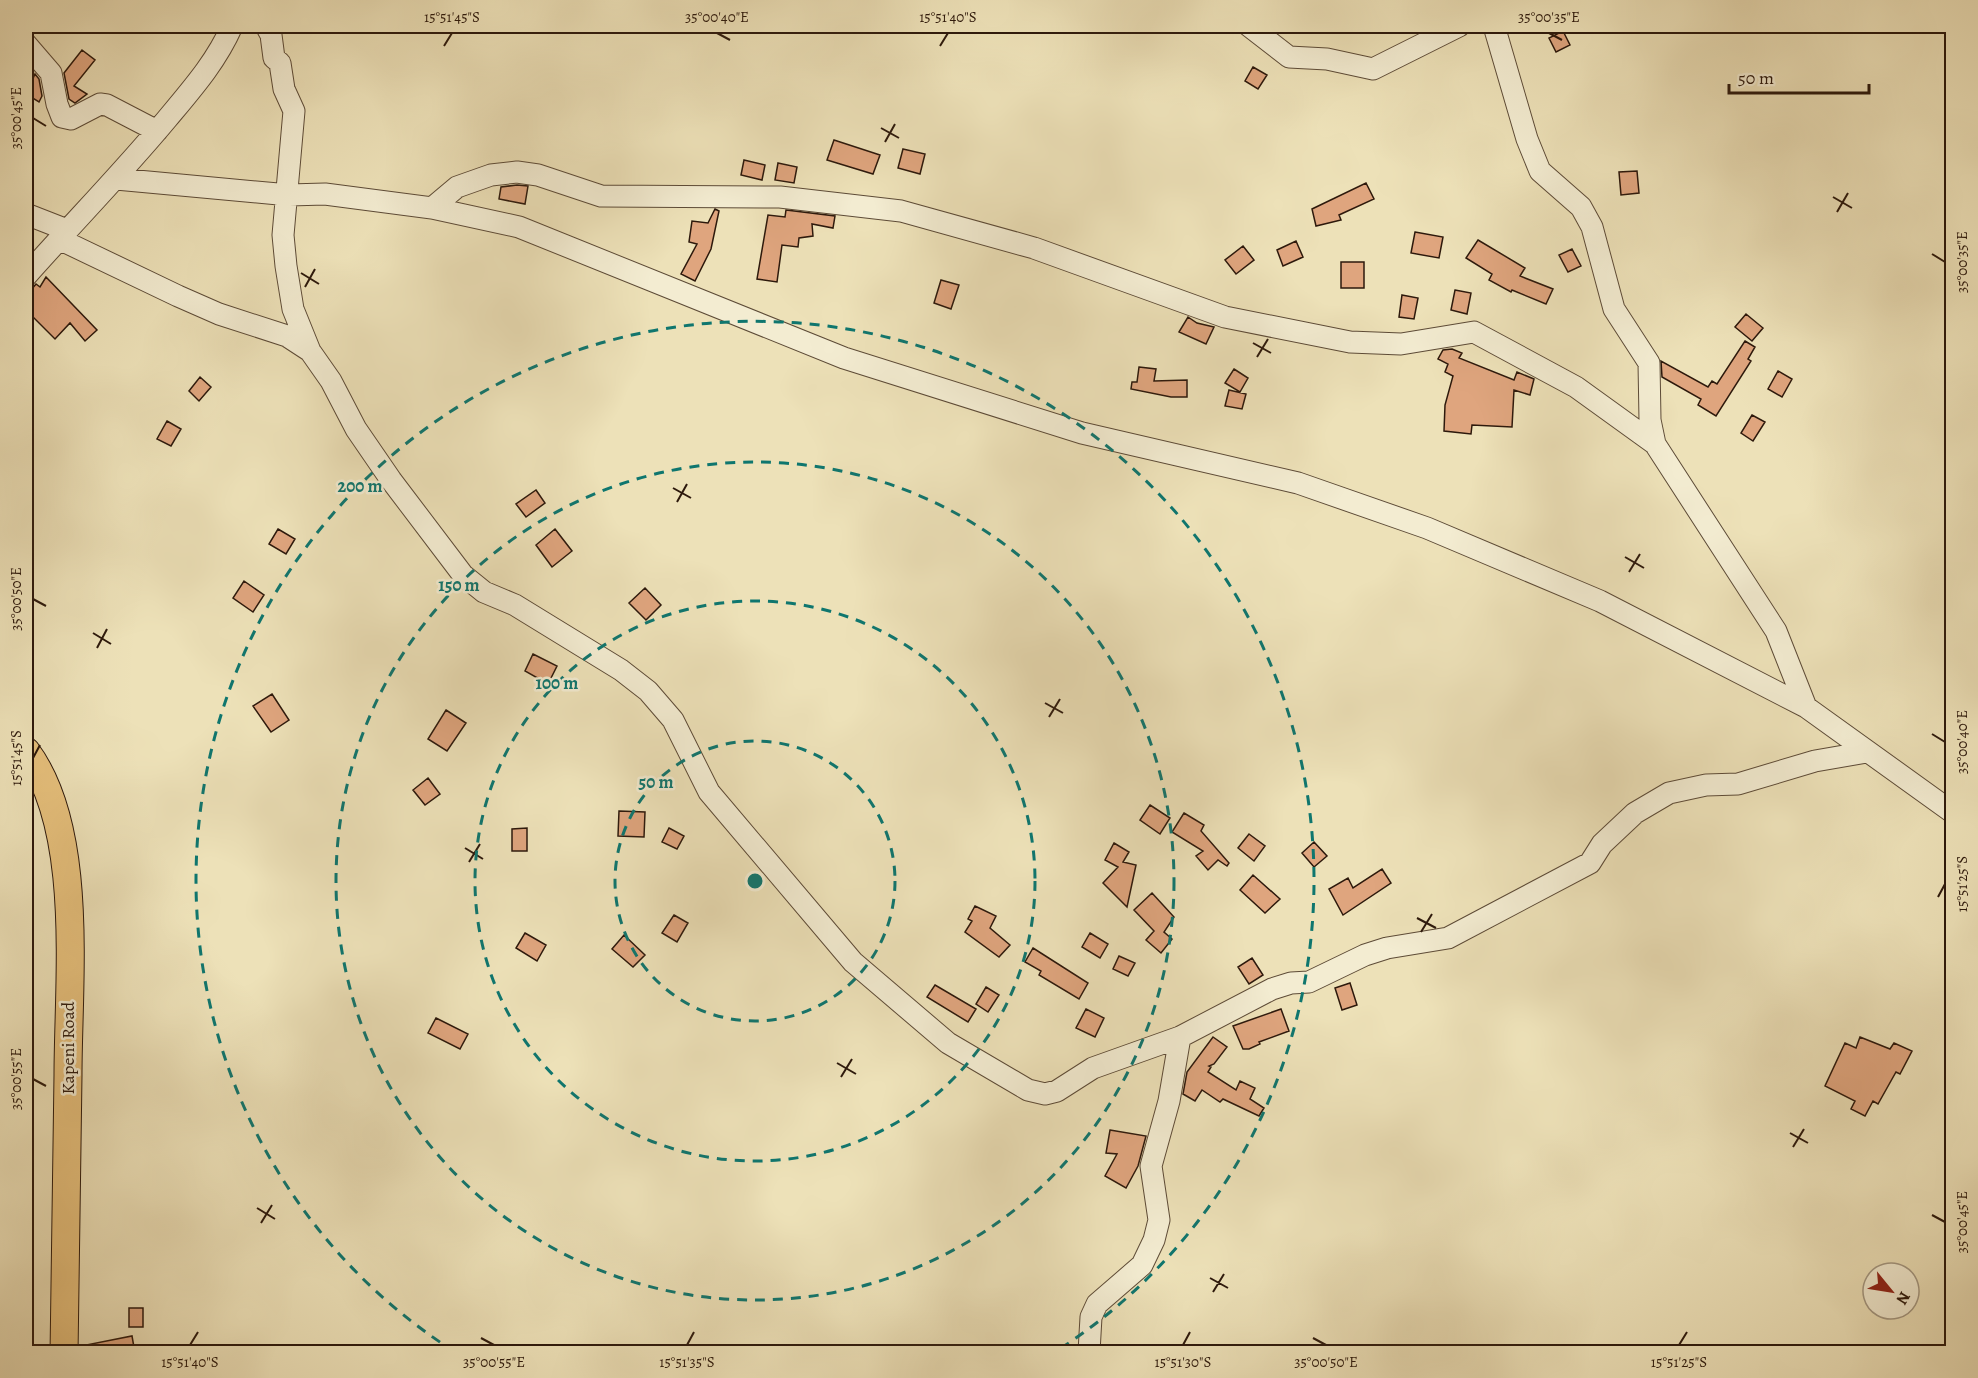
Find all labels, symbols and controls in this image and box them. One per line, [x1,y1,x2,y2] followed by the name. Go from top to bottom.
[424,7,480,27] text: 15°51'45"S
[685,7,749,27] text: 35°00'40"E
[919,7,977,27] text: 15°51'40"S
[1518,7,1580,27] text: 35°00'35"E
[1729,57,1868,95] scale bar
[1738,66,1774,90] text: 50 m
[6,87,26,149] text: 35°00'45"E
[1952,231,1972,293] text: 35°00'35"E
[337,474,383,498] text: 200 m
[6,567,26,631] text: 35°00'50"E
[438,573,480,597] text: 150 m
[536,671,578,695] text: 100 m
[1952,710,1972,774] text: 35°00'40"E
[6,730,26,786] text: 15°51'45"S
[639,770,673,794] text: 50 m
[1952,856,1972,912] text: 15°51'25"S
[745,871,765,891] centre of rings
[56,1001,80,1095] street label: Kapeni Road
[6,1048,26,1110] text: 35°00'55"E
[1952,1191,1972,1253] text: 35°00'45"E
[1861,1261,1921,1321] north arrow
[1891,1287,1916,1309] text: N
[161,1352,219,1372] text: 15°51'40"S
[463,1352,525,1372] text: 35°00'55"E
[659,1352,715,1372] text: 15°51'35"S
[1155,1352,1212,1372] text: 15°51'30"S
[1294,1352,1358,1372] text: 35°00'50"E
[1651,1352,1707,1372] text: 15°51'25"S

